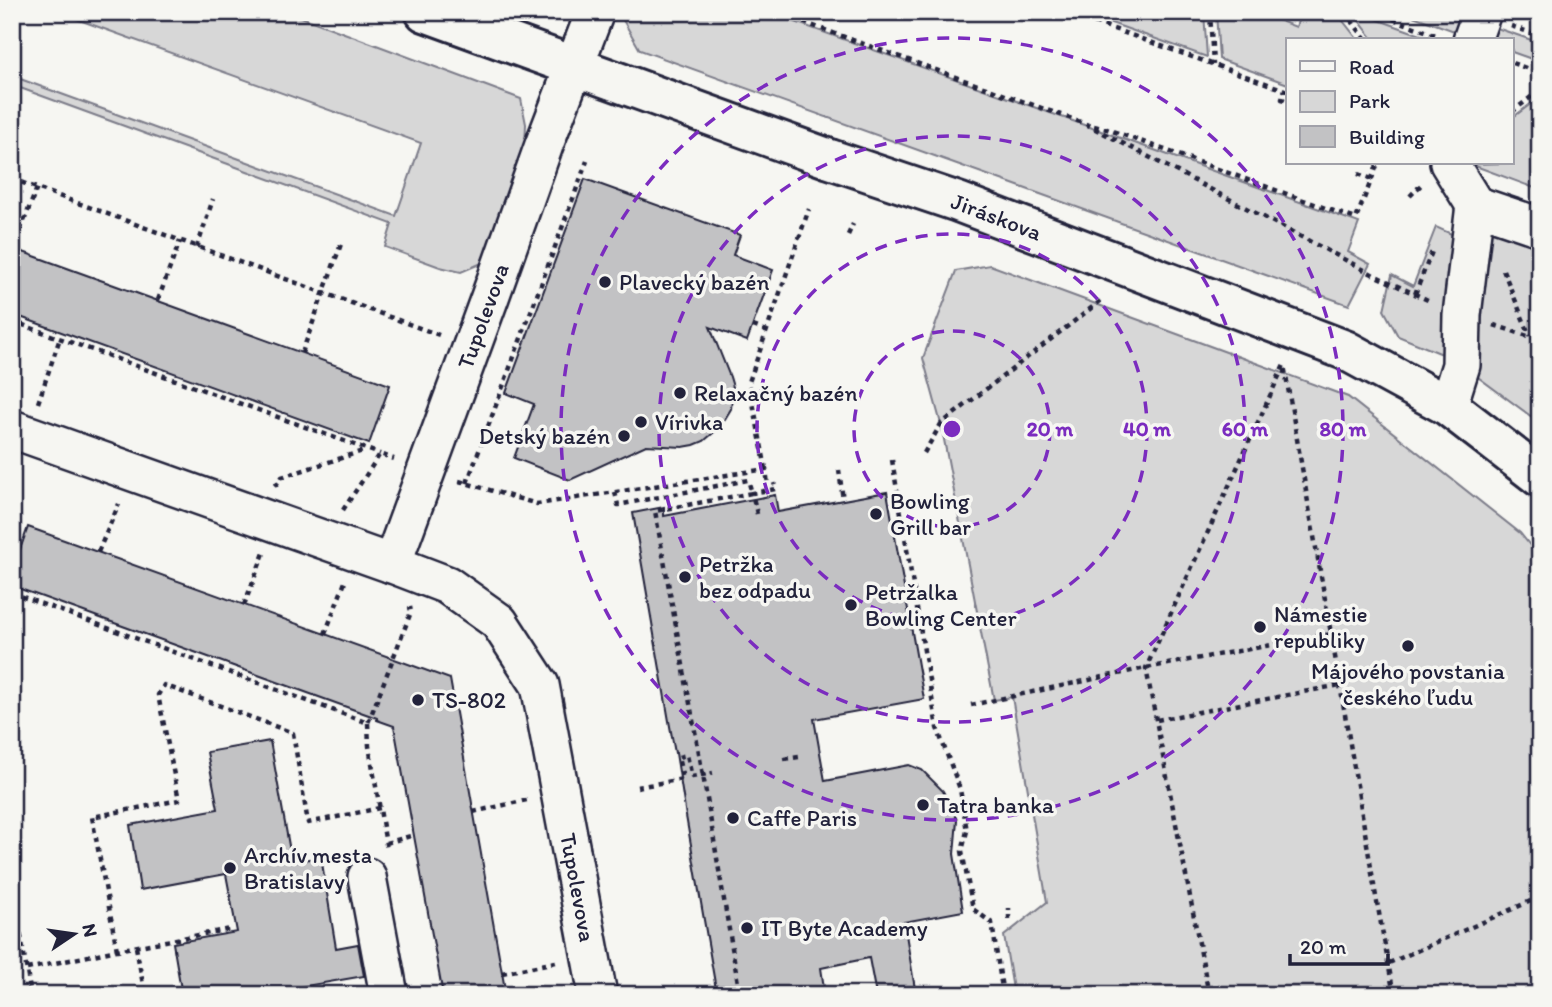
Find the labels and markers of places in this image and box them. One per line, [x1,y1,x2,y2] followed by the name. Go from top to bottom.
[619,268,769,296] place label: Plavecký bazén
[597,274,613,290] marker: Plavecký bazén
[694,379,858,407] place label: Relaxačný bazén
[672,385,688,401] marker: Relaxačný bazén
[655,408,723,436] place label: Vírivka
[633,414,649,430] marker: Vírivka
[940,417,964,441] centre of rings
[479,422,610,450] place label: Detský bazén
[616,428,632,444] marker: Detský bazén
[890,487,971,541] place label: Bowling Grill bar
[868,506,884,522] marker: Bowling Grill bar
[699,550,811,604] place label: Petržka bez odpadu
[677,569,693,585] marker: Petržka bez odpadu
[865,578,1017,632] place label: Petržalka Bowling Center
[843,597,859,613] marker: Petržalka Bowling Center
[1274,600,1368,654] place label: Námestie republiky
[1252,619,1268,635] marker: Námestie republiky
[1400,638,1416,654] marker: Májového povstania českého ľudu
[1311,657,1505,711] place label: Májového povstania českého ľudu
[432,686,506,714] place label: TS-802
[410,692,426,708] marker: TS-802
[937,791,1054,819] place label: Tatra banka
[915,797,931,813] marker: Tatra banka
[747,804,857,832] place label: Caffe Paris
[725,810,741,826] marker: Caffe Paris
[244,841,372,895] place label: Archív mesta Bratislavy
[222,860,238,876] marker: Archív mesta Bratislavy
[761,914,928,942] place label: IT Byte Academy
[739,920,755,936] marker: IT Byte Academy

